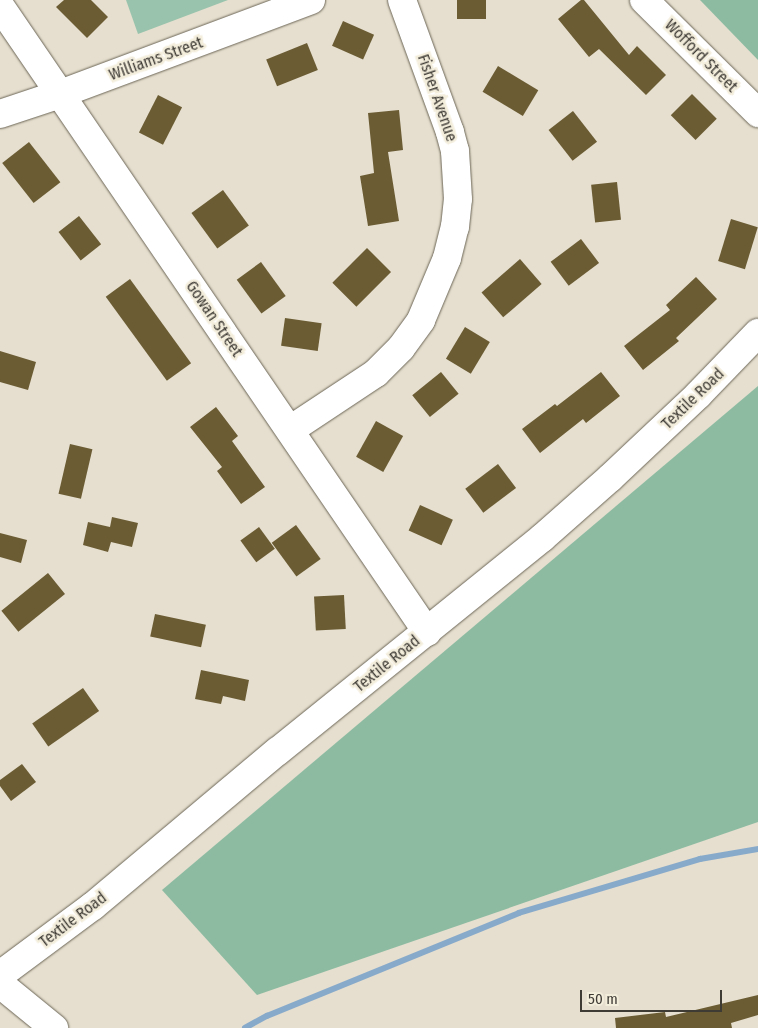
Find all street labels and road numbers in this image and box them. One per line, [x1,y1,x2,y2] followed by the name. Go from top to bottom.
[661,16,741,96] street label: Wofford Street
[106,33,206,85] street label: Williams Street
[413,52,461,144] street label: Fisher Avenue
[182,277,246,361] street label: Gowan Street
[658,364,728,434] street label: Textile Road
[350,632,424,696] street label: Textile Road
[35,888,111,952] street label: Textile Road

